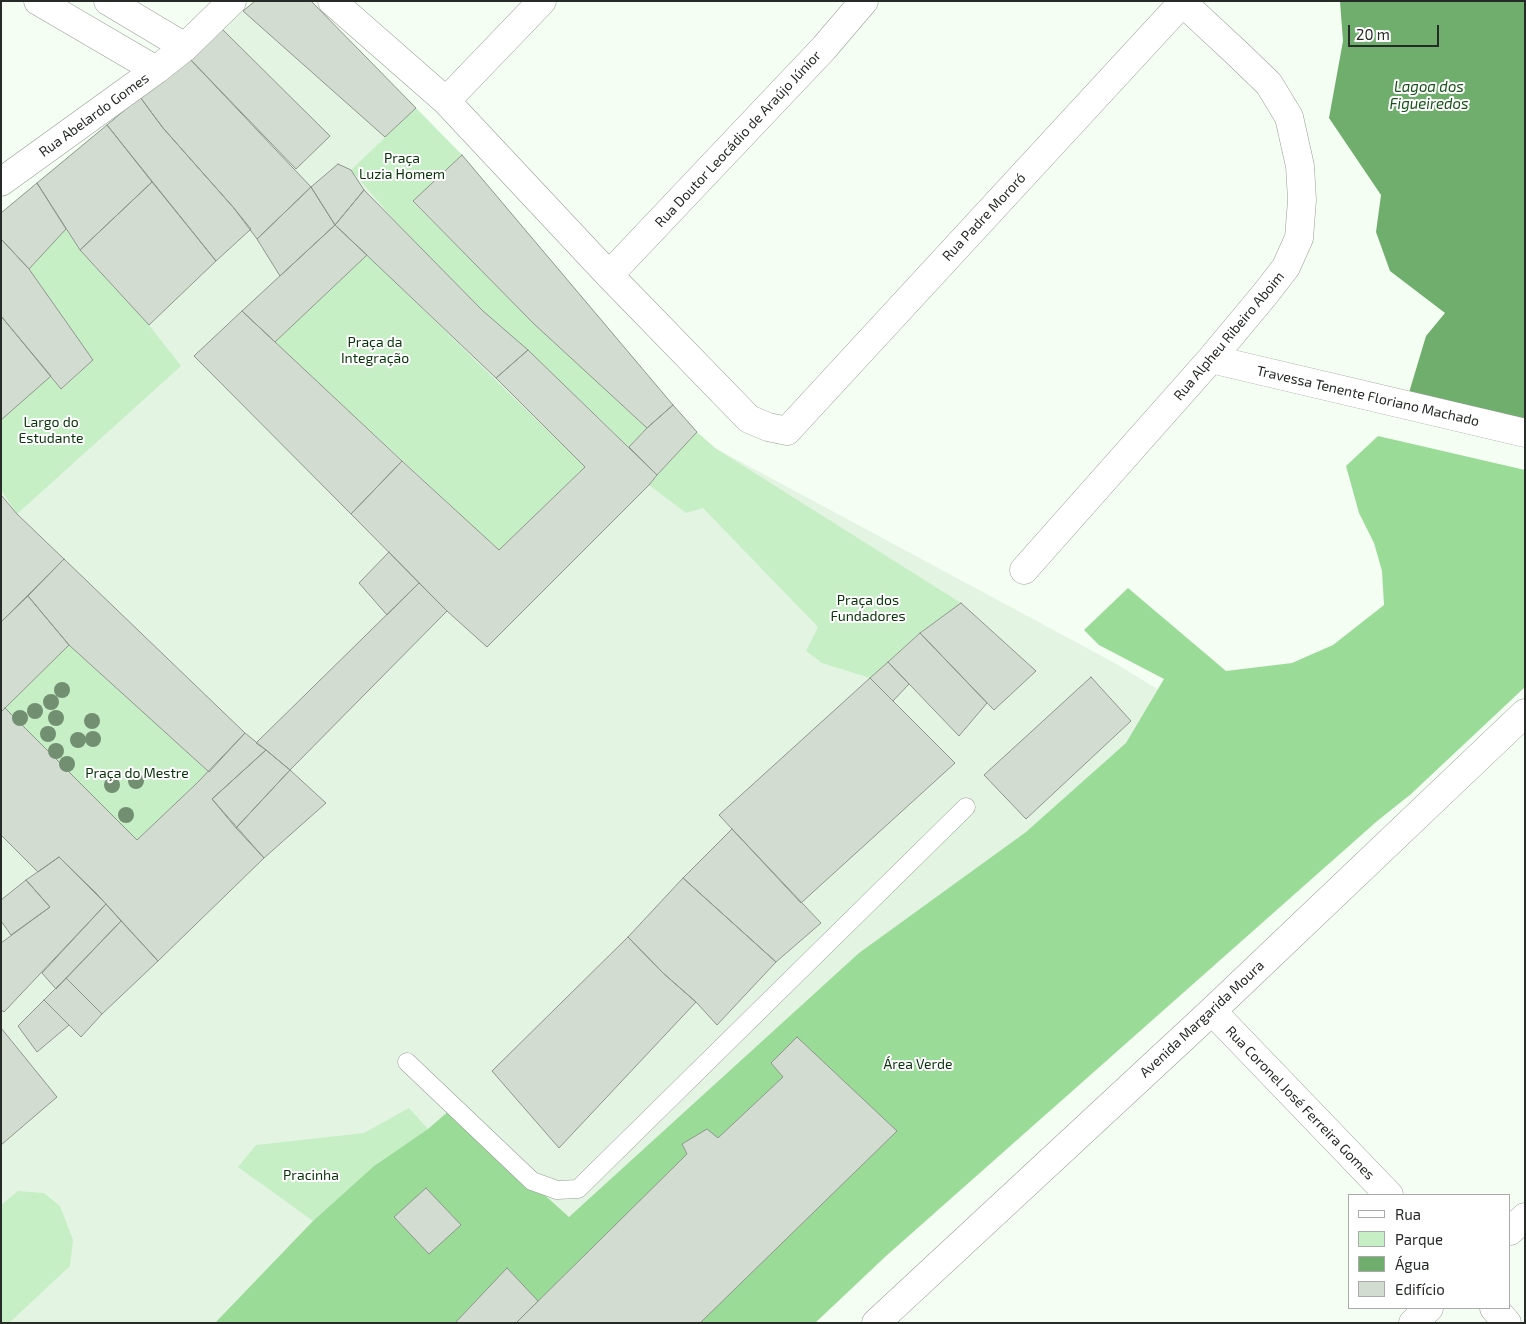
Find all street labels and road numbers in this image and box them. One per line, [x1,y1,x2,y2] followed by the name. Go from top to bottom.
[652,47,824,231] street label: Rua Doutor Leocádio de Araújo Júnior
[36,69,152,161] street label: Rua Abelardo Gomes
[939,169,1029,265] street label: Rua Padre Mororó
[1170,268,1288,404] street label: Rua Alpheu Ribeiro Aboim
[1255,362,1481,430] street label: Travessa Tenente Floriano Machado
[1136,957,1268,1081] street label: Avenida Margarida Moura
[1222,1023,1378,1183] street label: Rua Coronel José Ferreira Gomes

